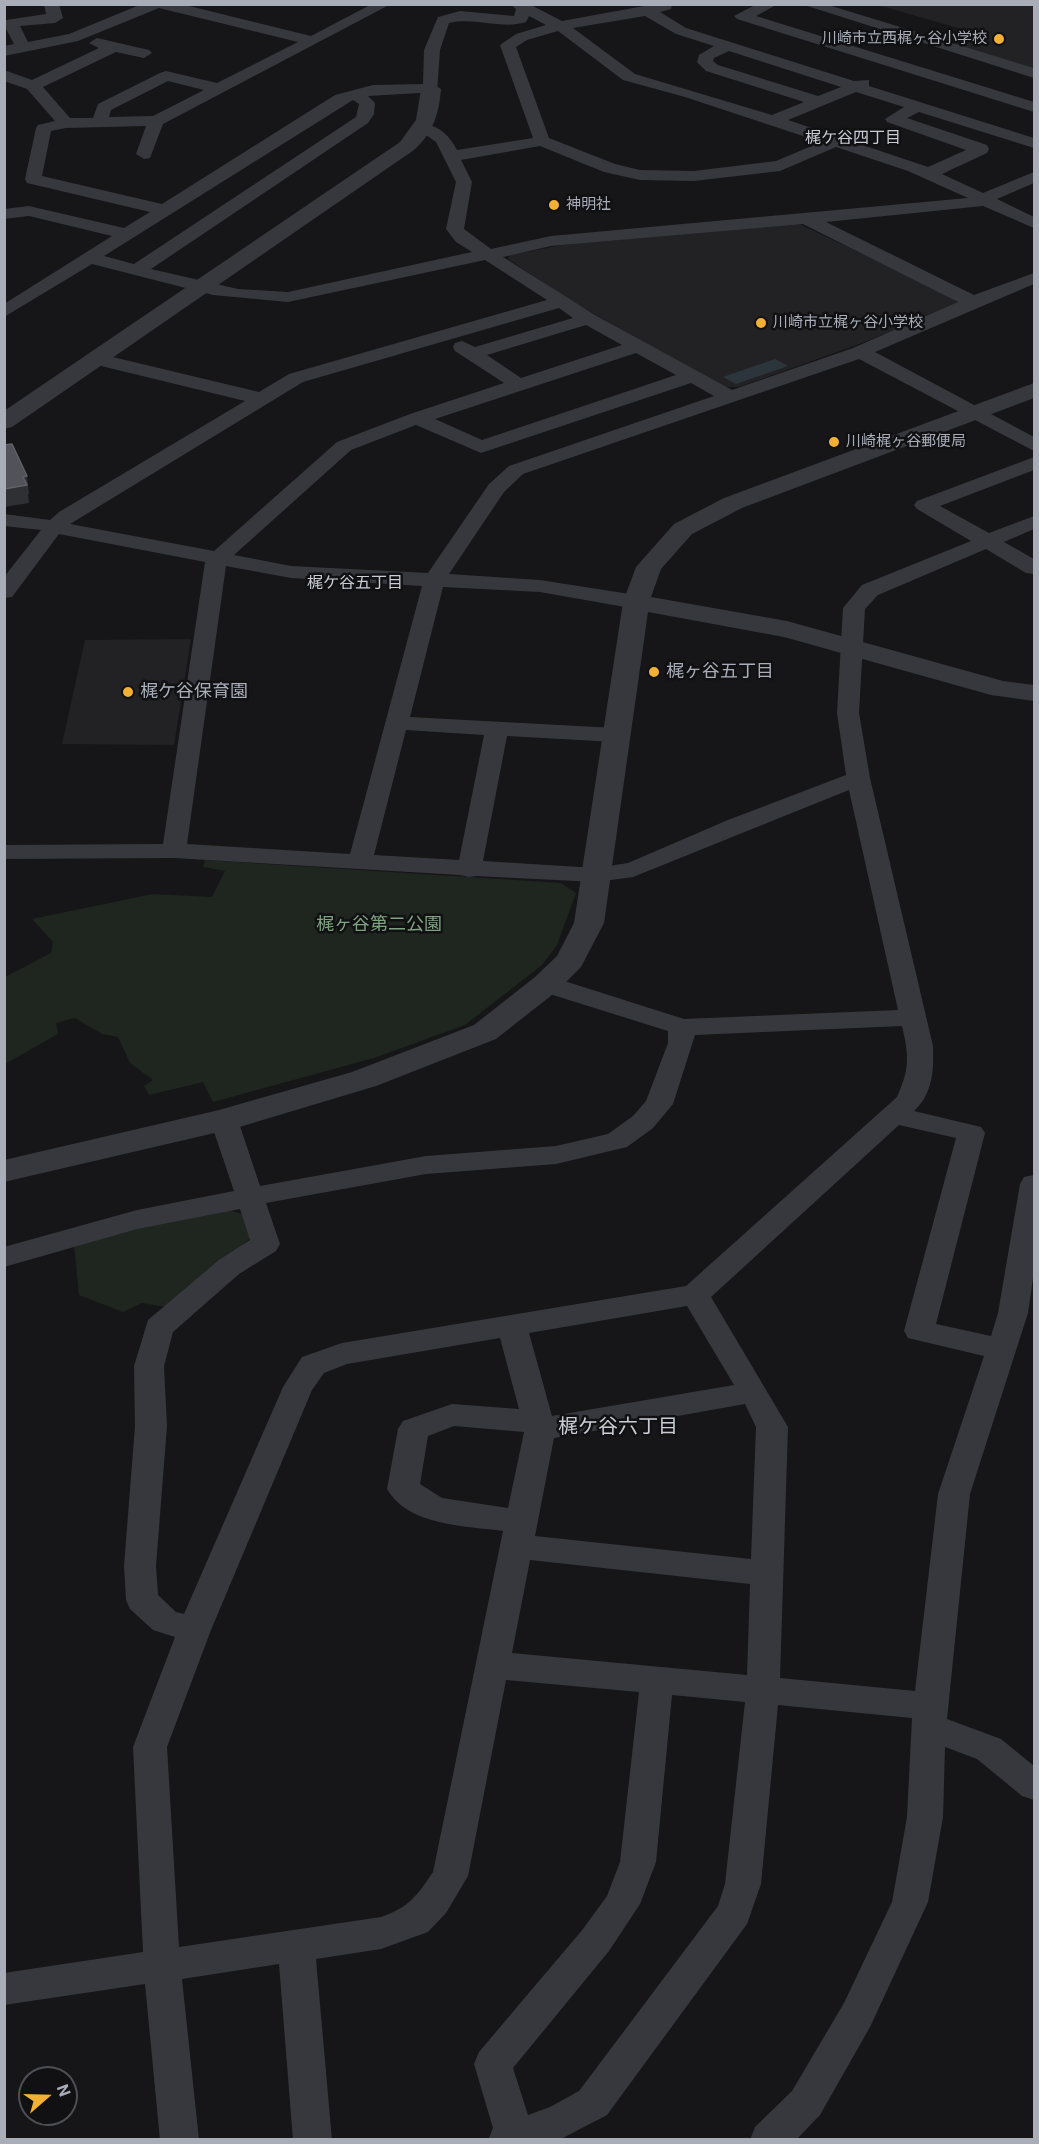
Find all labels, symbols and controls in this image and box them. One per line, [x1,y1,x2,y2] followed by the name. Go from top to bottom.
[822,30,987,48] place label: 川崎市立西梶ヶ谷小学校
[992,32,1006,46] marker: 川崎市立西梶ヶ谷小学校
[805,129,901,149] district label: 梶ケ谷四丁目
[566,196,611,214] place label: 神明社
[547,198,561,212] marker: 神明社
[773,314,923,332] place label: 川崎市立梶ヶ谷小学校
[754,316,768,330] marker: 川崎市立梶ヶ谷小学校
[846,433,966,451] place label: 川崎梶ヶ谷郵便局
[827,435,841,449] marker: 川崎梶ヶ谷郵便局
[307,574,403,594] district label: 梶ケ谷五丁目
[666,661,774,683] place label: 梶ヶ谷五丁目
[647,665,661,679] marker: 梶ヶ谷五丁目
[140,681,248,703] place label: 梶ケ谷保育園
[121,685,135,699] marker: 梶ケ谷保育園
[316,914,442,936] park label: 梶ヶ谷第二公園
[558,1416,678,1440] district label: 梶ケ谷六丁目
[18,2066,78,2126] north arrow
[53,2082,74,2099] text: N

